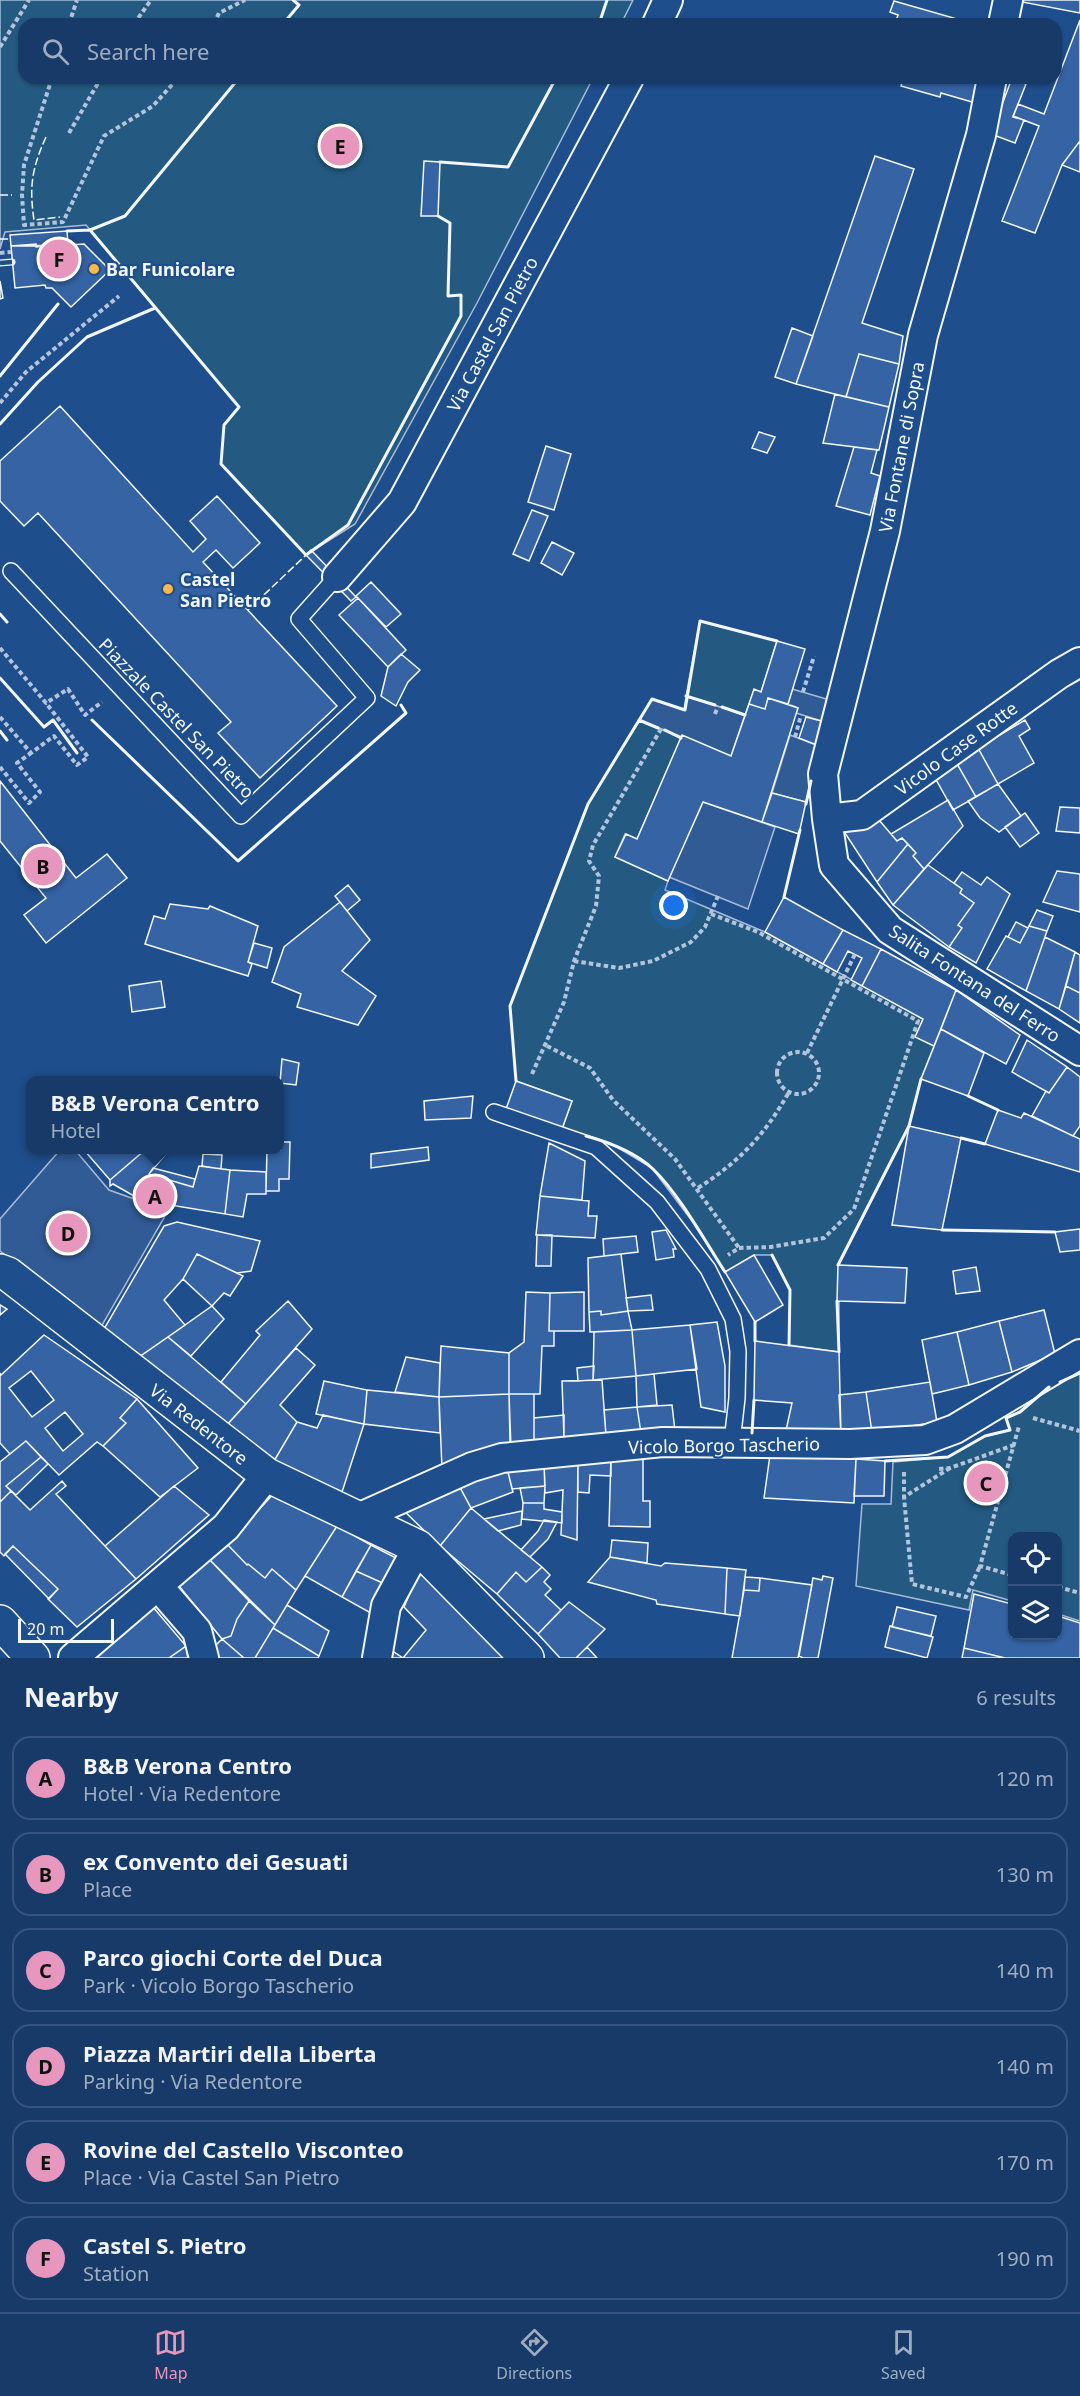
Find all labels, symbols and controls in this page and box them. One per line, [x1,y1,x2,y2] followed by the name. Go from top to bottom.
[18,18,1062,84] search box
[39,35,72,68] icon: search
[87,36,209,66] text: Search here
[320,124,360,168] pin: E
[40,236,78,282] pin: F
[441,252,543,416] street label: Via Castel San Pietro
[106,257,235,281] place label: Bar Funicolare
[87,262,101,276] marker: Bar Funicolare
[873,360,929,534] street label: Via Fontane di Sopra
[180,567,271,612] place label: Castel San Pietro
[161,582,175,596] marker: Castel San Pietro
[94,633,260,803] street label: Piazzale Castel San Pietro
[890,696,1022,800] street label: Vicolo Case Rotte
[24,844,63,888] pin: B
[659,891,688,920] your location
[885,919,1065,1047] street label: Salita Fontana del Ferro
[26,1076,284,1154] popup
[50,1087,260,1117] text: B&B Verona Centro
[50,1117,101,1144] text: Hotel
[136,1174,174,1218] pin: A
[48,1210,88,1256] pin: D
[145,1378,253,1470] street label: Via Redentore
[628,1431,820,1459] street label: Vicolo Borgo Tascherio
[966,1460,1006,1506] pin: C
[1008,1532,1062,1640] map controls
[1008,1532,1062,1586] button: locate
[1008,1586,1062,1640] button: layers
[18,1616,114,1644] scale bar
[27,1618,64,1640] text: 20 m
[24,1679,119,1715] text: Nearby
[976,1684,1056,1711] text: 6 results
[83,1750,292,1780] text: B&B Verona Centro
[39,1765,52,1792] text: A
[996,1765,1054,1792] text: 120 m
[83,1780,281,1807] text: Hotel · Via Redentore
[83,1846,348,1876] text: ex Convento dei Gesuati
[39,1861,52,1888] text: B
[996,1861,1054,1888] text: 130 m
[83,1876,132,1903] text: Place
[83,1942,383,1972] text: Parco giochi Corte del Duca
[39,1957,52,1984] text: C
[996,1957,1054,1984] text: 140 m
[83,1972,354,1999] text: Park · Vicolo Borgo Tascherio
[83,2038,377,2068] text: Piazza Martiri della Liberta
[38,2053,53,2080] text: D
[996,2053,1054,2080] text: 140 m
[83,2068,303,2095] text: Parking · Via Redentore
[83,2134,404,2164] text: Rovine del Castello Visconteo
[40,2149,51,2176] text: E
[996,2149,1054,2176] text: 170 m
[83,2164,339,2191] text: Place · Via Castel San Pietro
[83,2230,246,2260] text: Castel S. Pietro
[40,2245,51,2272] text: F
[996,2245,1054,2272] text: 190 m
[83,2260,149,2287] text: Station
[154,2326,188,2384] tab: Map
[496,2326,572,2384] tab: Directions
[881,2326,926,2384] tab: Saved

